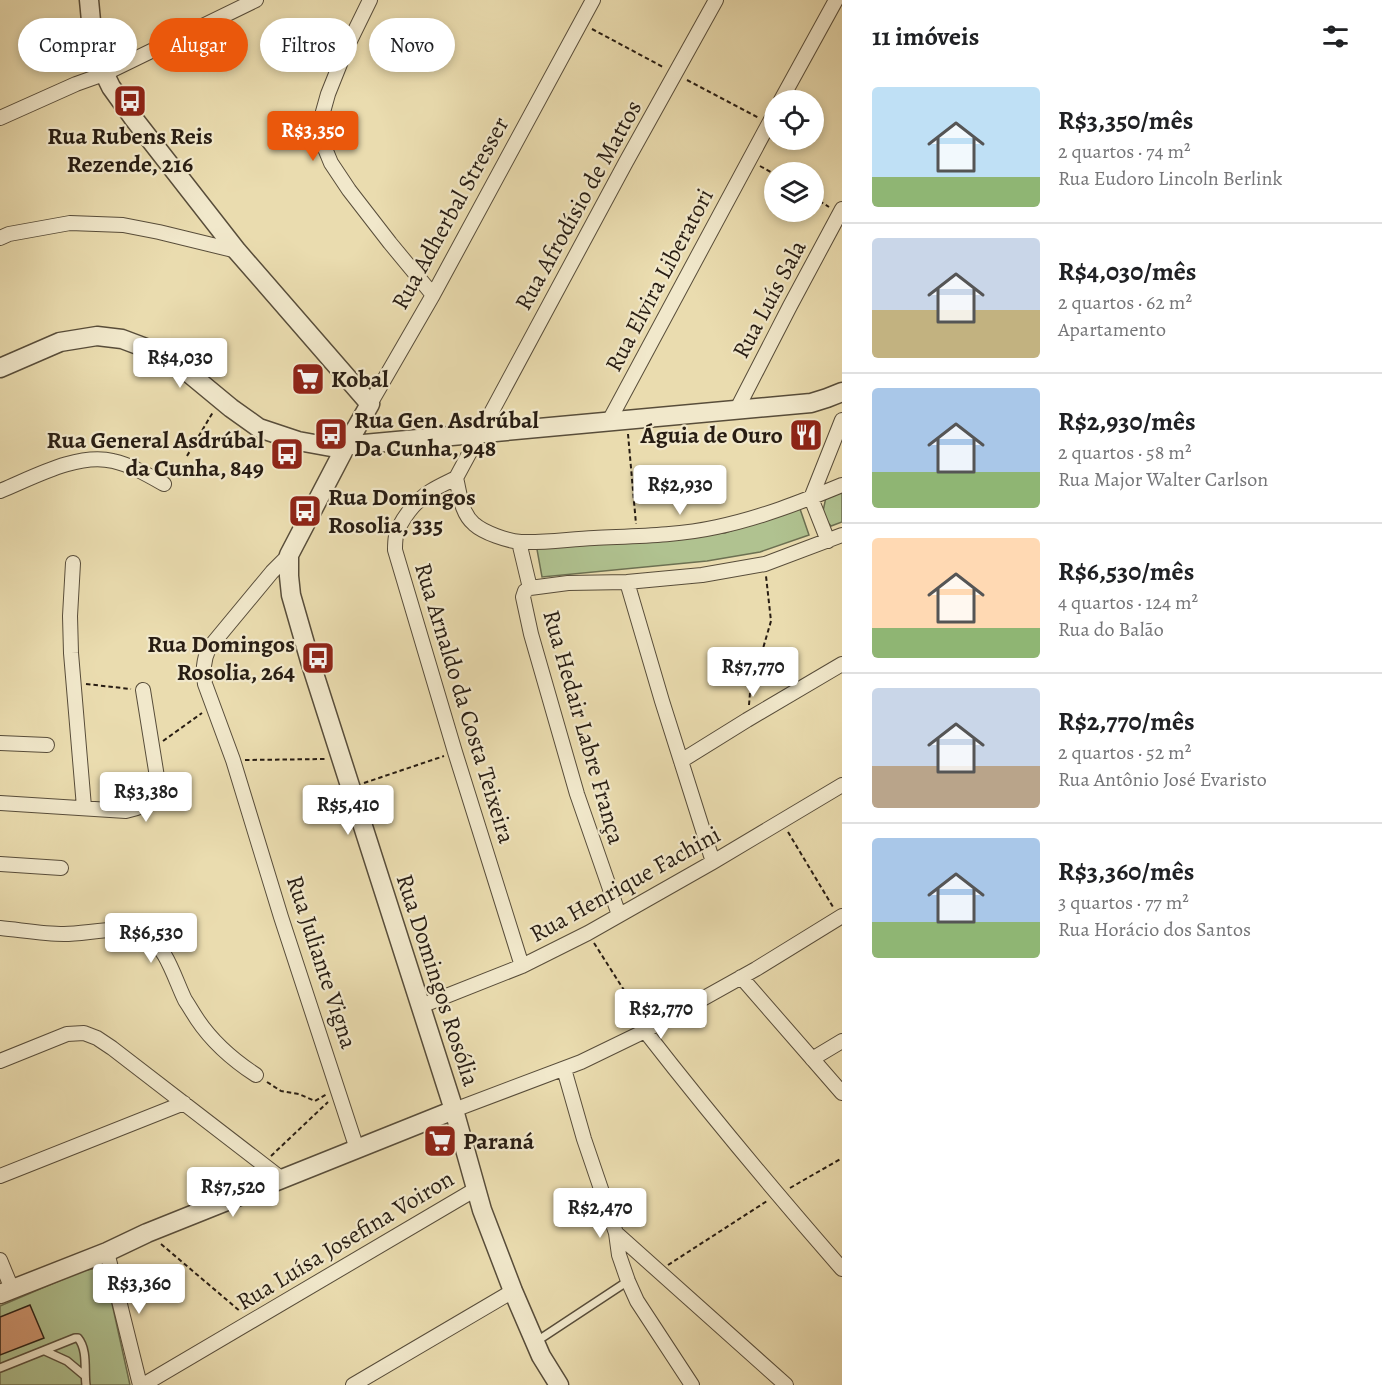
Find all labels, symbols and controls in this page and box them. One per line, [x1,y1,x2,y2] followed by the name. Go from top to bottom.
[18,18,137,72] chip: Comprar
[149,18,248,72] chip: Alugar
[260,18,357,72] chip: Filtros
[369,18,455,72] chip: Novo
[872,19,979,54] text: 11 imóveis
[1319,20,1352,53] icon: filters
[112,83,148,119] bus stop icon: Rua Rubens Reis Rezende, 216
[764,90,824,222] map controls
[764,90,824,150] button: locate
[507,94,649,316] street label: Rua Afrodísio de Mattos
[1058,103,1193,138] text: R$3,350/mês
[258,111,368,162] pin: R$3,350
[384,111,516,315] street label: Rua Adherbal Stresser
[920,111,992,183] icon: home
[281,117,345,144] text: R$3,350
[47,120,213,180] place label: Rua Rubens Reis Rezende, 216
[1058,138,1191,165] text: 2 quartos · 74 m²
[764,162,824,222] button: layers
[1058,165,1283,192] text: Rua Eudoro Lincoln Berlink
[597,183,721,377] street label: Rua Elvira Liberatori
[724,234,814,364] street label: Rua Luís Sala
[1058,254,1196,289] text: R$4,030/mês
[920,262,992,334] icon: home
[1058,289,1192,316] text: 2 quartos · 62 m²
[1058,316,1166,343] text: Apartamento
[125,338,235,389] pin: R$4,030
[147,344,213,371] text: R$4,030
[290,361,326,397] supermarket icon: Kobal
[331,363,389,395] place label: Kobal
[354,404,540,464] place label: Rua Gen. Asdrúbal Da Cunha, 948
[1058,404,1196,439] text: R$2,930/mês
[920,412,992,484] icon: home
[313,416,349,452] bus stop icon: Rua Gen. Asdrúbal Da Cunha, 948
[788,417,824,453] restaurant icon: Águia de Ouro
[639,419,783,451] place label: Águia de Ouro
[47,424,265,484] place label: Rua General Asdrúbal da Cunha, 849
[269,436,305,472] bus stop icon: Rua General Asdrúbal da Cunha, 849
[1058,439,1192,466] text: 2 quartos · 58 m²
[625,465,735,516] pin: R$2,930
[1058,466,1268,493] text: Rua Major Walter Carlson
[647,471,713,498] text: R$2,930
[328,481,476,541] place label: Rua Domingos Rosolia, 335
[287,493,323,529] bus stop icon: Rua Domingos Rosolia, 335
[1058,554,1194,589] text: R$6,530/mês
[407,559,523,848] street label: Rua Arnaldo da Costa Teixeira
[920,562,992,634] icon: home
[1058,589,1198,616] text: 4 quartos · 124 m²
[535,606,633,849] street label: Rua Hedair Labre França
[1058,616,1164,643] text: Rua do Balão
[147,628,295,688] place label: Rua Domingos Rosolia, 264
[300,640,336,676] bus stop icon: Rua Domingos Rosolia, 264
[698,647,808,698] pin: R$7,770
[721,653,785,680] text: R$7,770
[1058,704,1195,739] text: R$2,770/mês
[920,712,992,784] icon: home
[1058,739,1191,766] text: 2 quartos · 52 m²
[1058,766,1267,793] text: Rua Antônio José Evaristo
[91,772,201,823] pin: R$3,380
[114,778,178,805] text: R$3,380
[293,785,403,836] pin: R$5,410
[317,791,379,818] text: R$5,410
[524,818,726,950] street label: Rua Henrique Fachini
[1058,854,1194,889] text: R$3,360/mês
[920,862,992,934] icon: home
[389,870,488,1091] street label: Rua Domingos Rosólia
[279,871,365,1053] street label: Rua Juliante Vigna
[1058,889,1189,916] text: 3 quartos · 77 m²
[96,913,206,964] pin: R$6,530
[1058,916,1251,943] text: Rua Horácio dos Santos
[119,919,183,946] text: R$6,530
[606,989,716,1040] pin: R$2,770
[629,995,693,1022] text: R$2,770
[422,1123,458,1159] supermarket icon: Paraná
[463,1125,535,1157] place label: Paraná
[230,1162,460,1318] street label: Rua Luísa Josefina Voiron
[178,1167,288,1218] pin: R$7,520
[201,1173,265,1200] text: R$7,520
[545,1188,655,1239] pin: R$2,470
[567,1194,633,1221] text: R$2,470
[84,1264,194,1315] pin: R$3,360
[107,1270,171,1297] text: R$3,360

